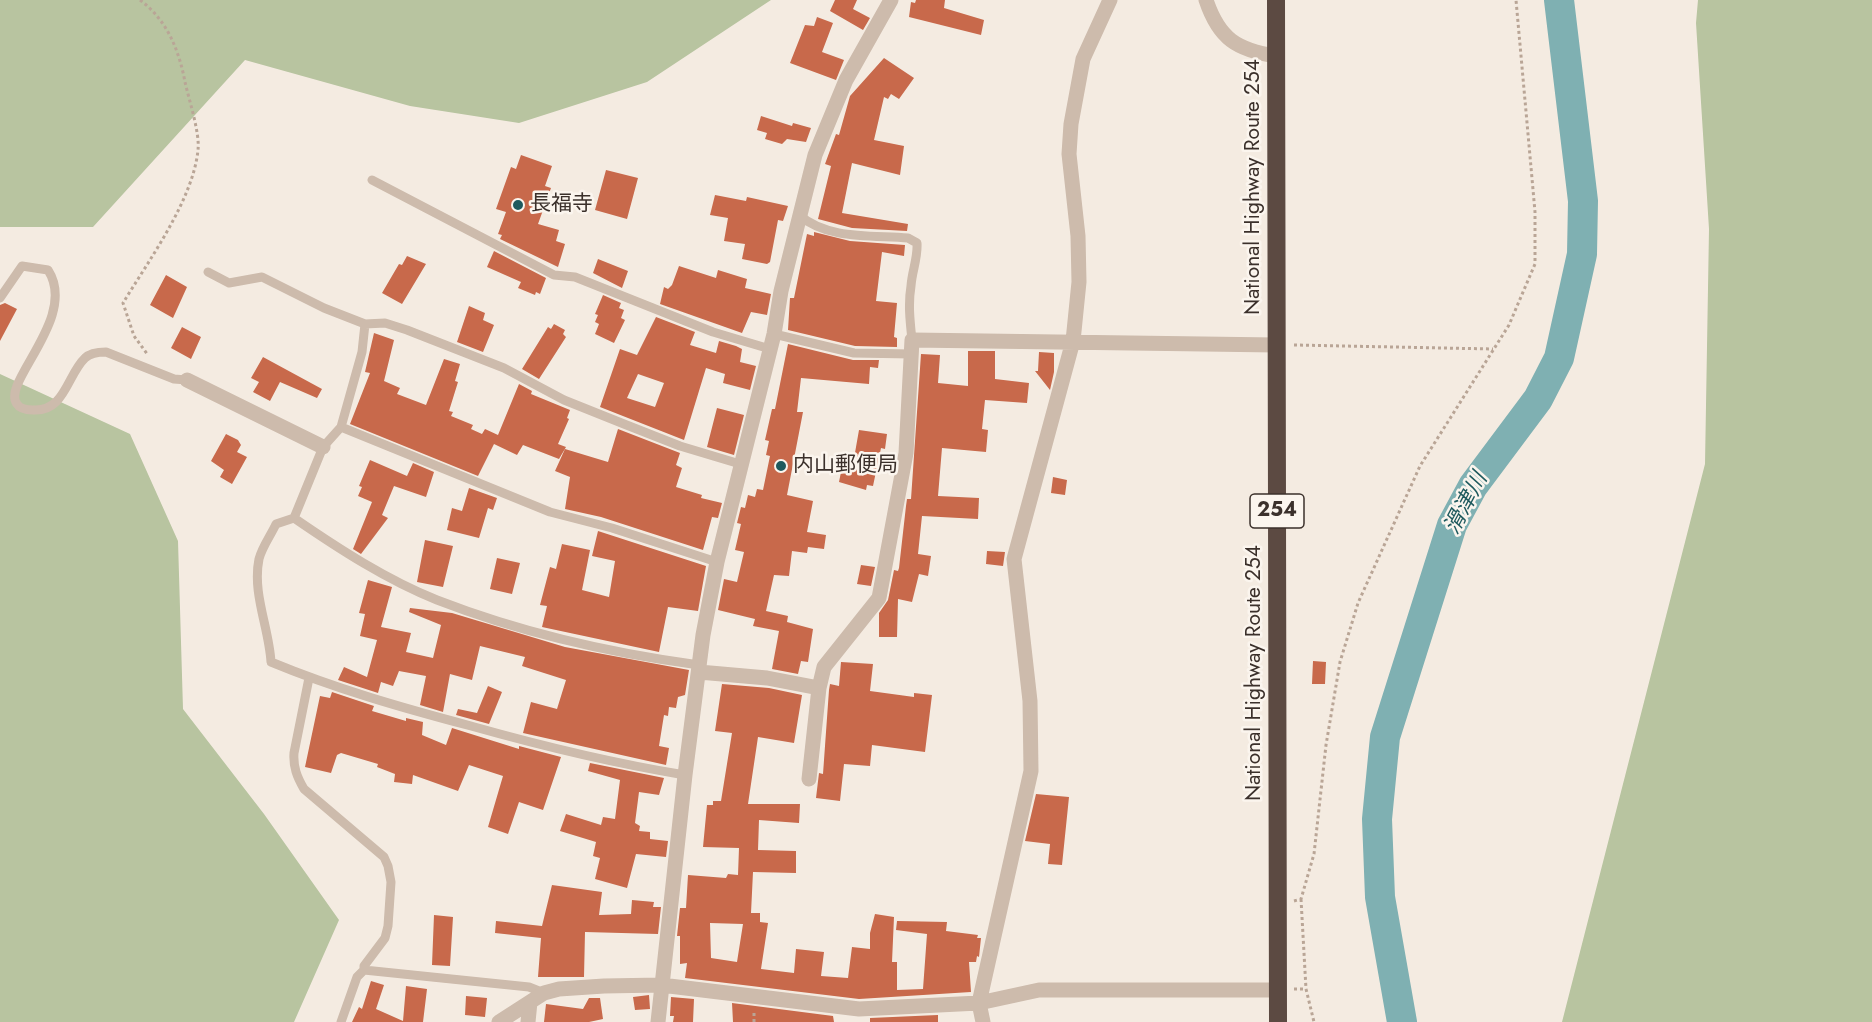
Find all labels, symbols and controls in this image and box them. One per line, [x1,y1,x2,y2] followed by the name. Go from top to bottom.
[1241,59,1267,315] street label: National Highway Route 254
[530,192,593,218] place label: 長福寺
[511,198,525,212] marker: 長福寺
[793,453,898,479] place label: 内山郵便局
[774,459,788,473] marker: 内山郵便局
[1440,469,1494,539] water label: 滑津川
[1250,494,1304,528] road number: 254
[1242,545,1268,801] street label: National Highway Route 254

